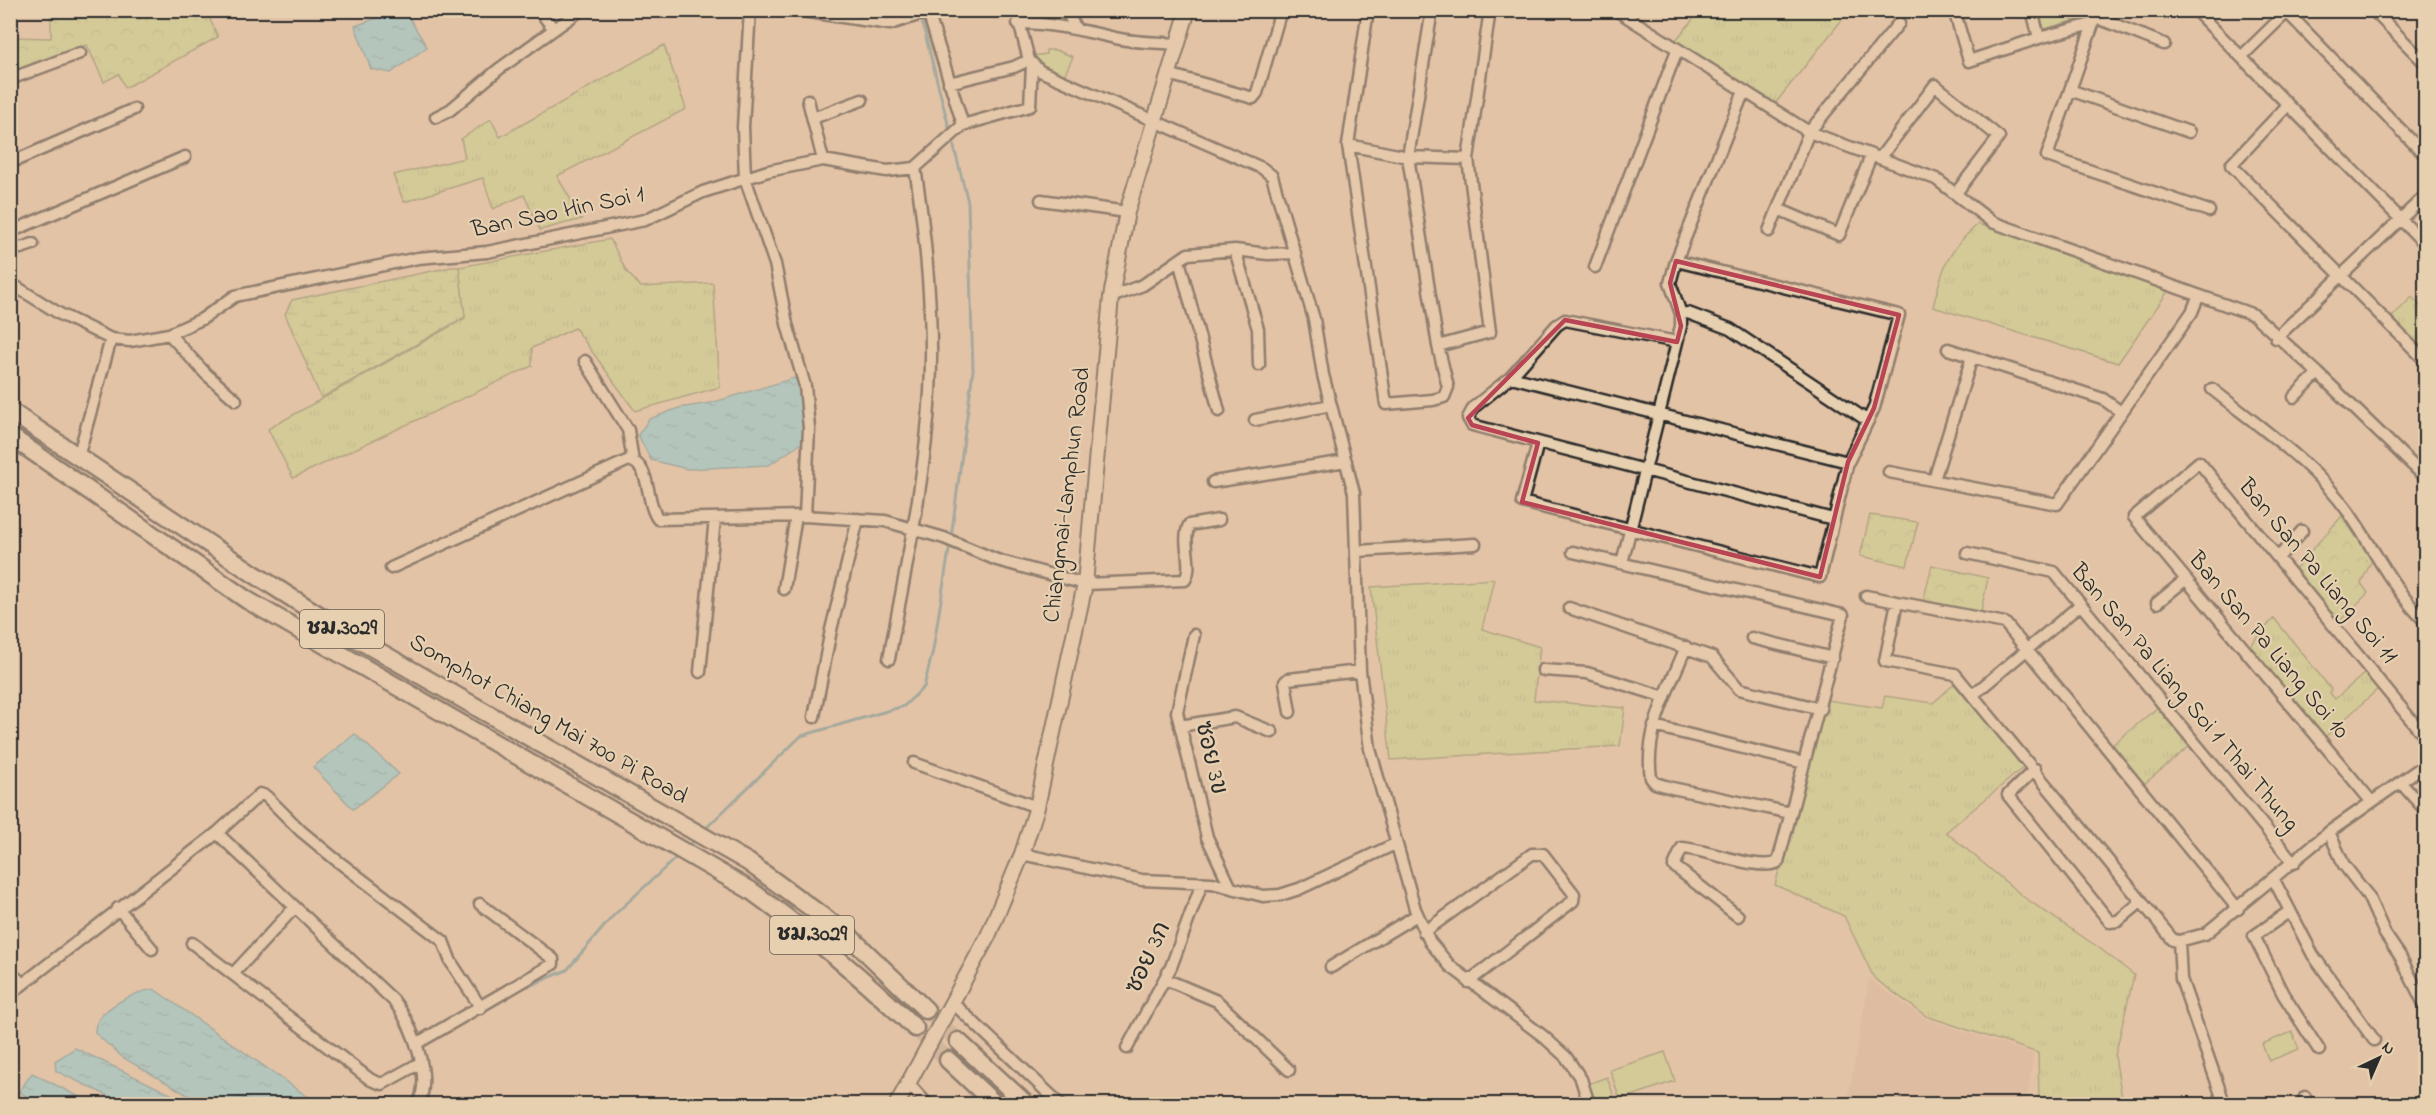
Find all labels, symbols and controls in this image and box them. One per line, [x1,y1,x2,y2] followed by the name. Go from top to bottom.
[467,178,648,249] street label: Ban Sao Hin Soi 1
[1035,365,1101,625] street label: Chiangmai-Lamphun Road
[2228,471,2405,673] street label: Ban San Pa Liang Soi 11
[2178,544,2357,747] street label: Ban San Pa Liang Soi 10
[2060,555,2307,840] street label: Ban San Pa Liang Soi 1 Thai Thung
[300,610,384,648] road number: ชม.3029
[402,626,694,815] street label: Somphot Chiang Mai 700 Pi Road
[1185,718,1235,798] street label: ซอย 3ข
[770,916,854,954] road number: ชม.3029
[1117,916,1181,1000] street label: ซอย 3ก
[2349,1028,2409,1088] north arrow
[2376,1036,2400,1061] text: N

